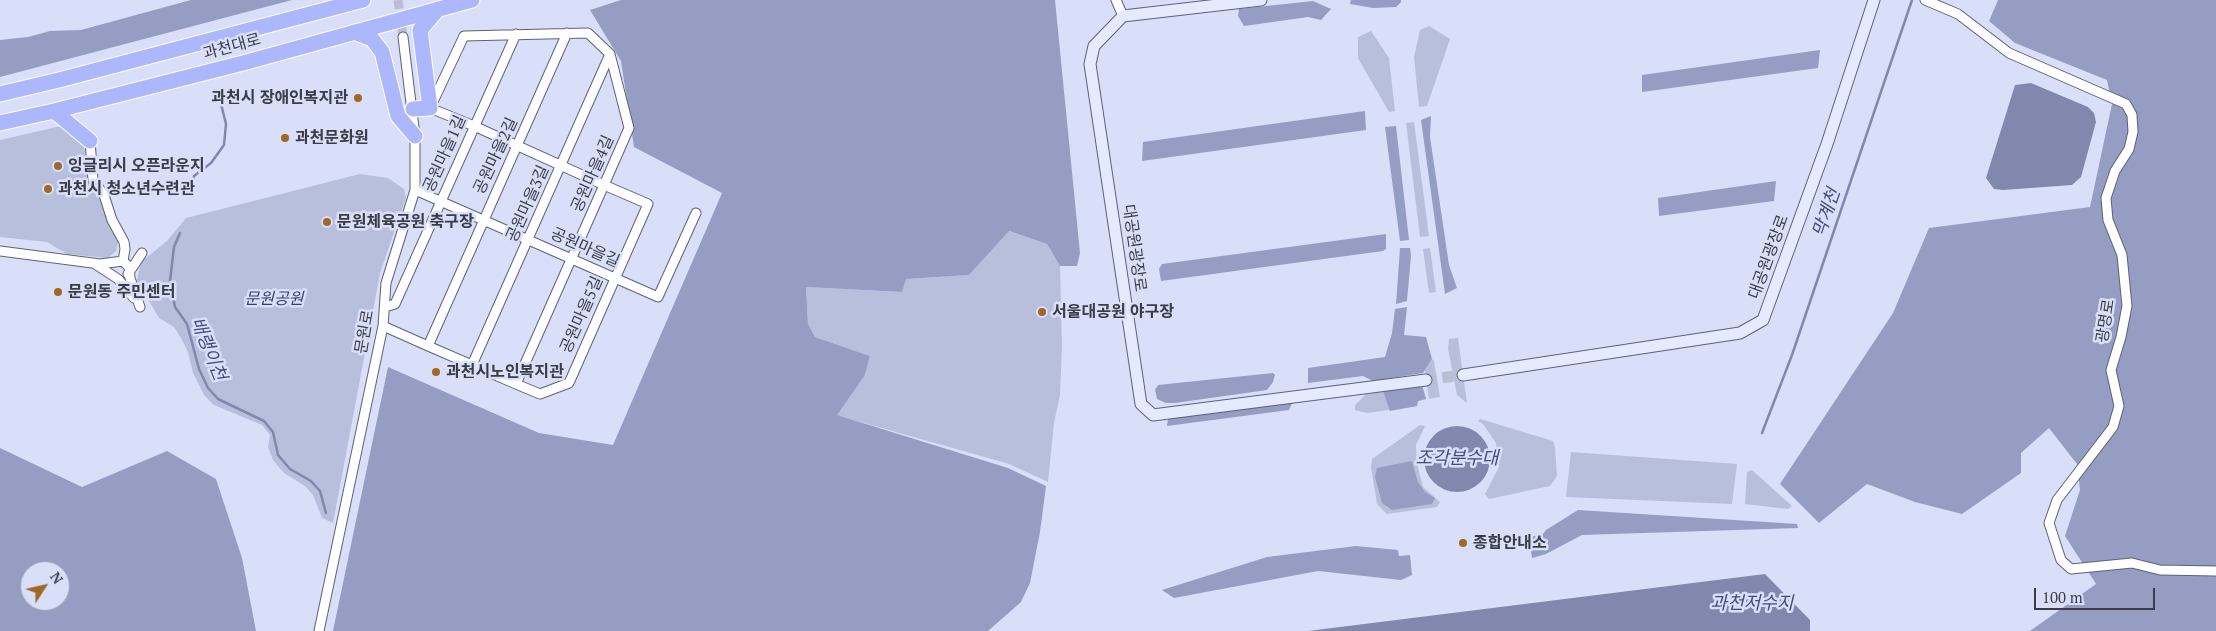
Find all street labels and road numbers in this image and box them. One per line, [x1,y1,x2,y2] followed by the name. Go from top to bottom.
[201,30,263,64] street label: 과천대로
[420,113,470,195] street label: 공원마을1길
[470,115,522,197] street label: 공원마을2길
[568,133,618,215] street label: 공원마을4길
[503,163,553,245] street label: 공원마을3길
[1118,203,1150,293] street label: 대공원광장로
[1745,212,1793,302] street label: 대공원광장로
[547,224,623,272] street label: 공원마을길
[557,274,607,356] street label: 공원마을5길
[2093,298,2119,344] street label: 광명로
[352,309,378,355] street label: 문원로

